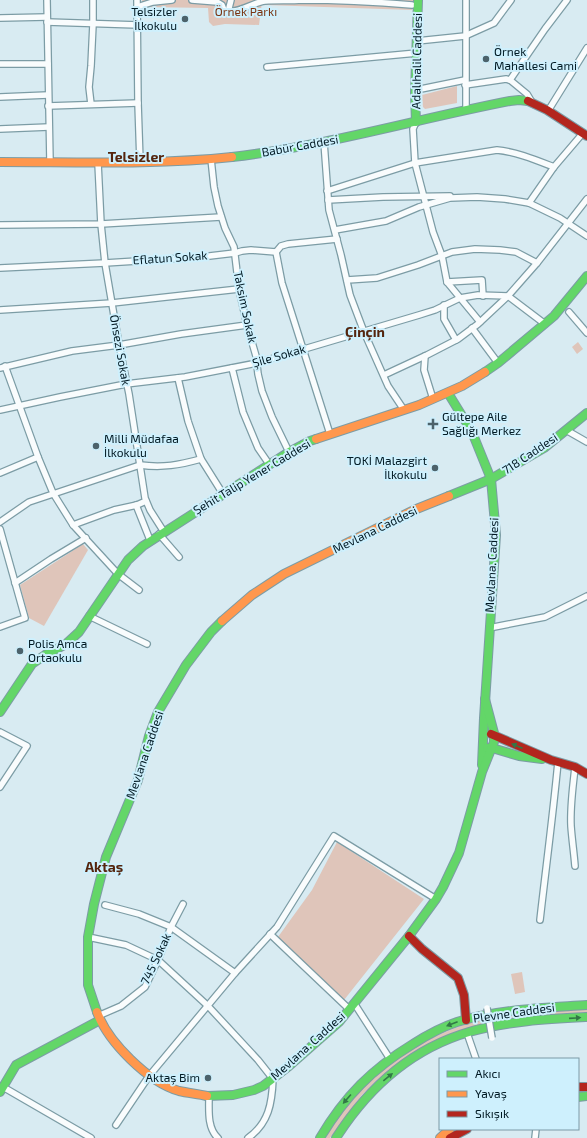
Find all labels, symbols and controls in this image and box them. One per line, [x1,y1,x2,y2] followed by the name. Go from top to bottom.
[131,4,177,32] place label: Telsizler İlkokulu
[215,4,277,18] park label: Örnek Parkı
[408,13,424,109] street label: Adalıhalil Caddesi
[180,14,190,24] marker: Telsizler İlkokulu
[494,44,577,72] place label: Örnek Mahallesi Cami
[481,54,491,64] marker: Örnek Mahallesi Cami
[260,131,339,159] street label: Babür Caddesi
[108,148,164,165] district label: Telsizler
[132,247,208,267] street label: Eflatun Sokak
[232,270,260,344] street label: Taksim Sokak
[108,313,134,386] street label: Önsezi Sokak
[345,323,385,341] district label: Çinçin
[250,341,308,371] street label: Şile Sokak
[442,409,521,437] place label: Gültepe Aile Sağlığı Merkez
[427,418,439,430] marker: Gültepe Aile Sağlığı Merkez
[499,430,560,477] street label: 718 Caddesi
[104,431,179,459] place label: Milli Müdafaa İlkokulu
[190,436,314,518] street label: Şehit Talip Yener Caddesi
[91,441,101,451] marker: Milli Müdafaa İlkokulu
[347,453,427,481] place label: TOKİ Malazgirt İlkokulu
[430,463,440,473] marker: TOKİ Malazgirt İlkokulu
[330,503,419,556] street label: Mevlana Caddesi
[482,517,500,613] street label: Mevlana. Caddesi
[28,636,87,664] place label: Polis Amca Ortaokulu
[15,646,25,656] marker: Polis Amca Ortaokulu
[122,709,166,801] street label: Mevlana Caddesi
[510,742,522,748] one-way arrow
[85,858,123,876] district label: Aktaş
[137,931,173,986] street label: 745 Sokak
[472,999,556,1025] street label: Plevne Caddesi
[267,1008,347,1082] street label: Mevlana. Caddesi
[569,1014,581,1021] one-way arrow
[445,1022,457,1028] one-way arrow
[439,1058,579,1130] legend
[475,1066,500,1080] text: Akıcı
[146,1070,200,1085] place label: Aktaş Bim
[383,1072,394,1081] one-way arrow
[203,1073,213,1083] marker: Aktaş Bim
[475,1086,507,1101] text: Yavaş
[343,1094,352,1104] one-way arrow
[475,1106,509,1121] text: Sıkışık

